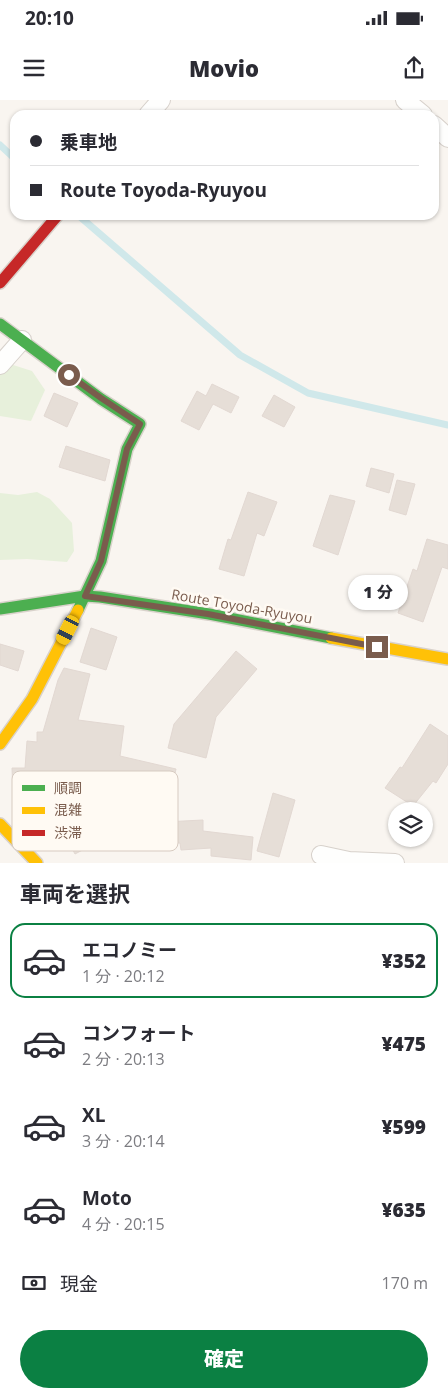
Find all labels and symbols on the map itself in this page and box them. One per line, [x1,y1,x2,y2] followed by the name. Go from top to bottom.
[58,364,80,386] route start
[347,574,407,610] callout: 1 分
[170,584,314,628] street label: Route Toyoda-Ryuyou
[54,613,81,647] car
[366,636,388,658] route end
[12,771,178,851] legend
[54,778,82,797] text: 順調
[54,800,82,819] text: 混雑
[54,823,82,842] text: 渋滞

